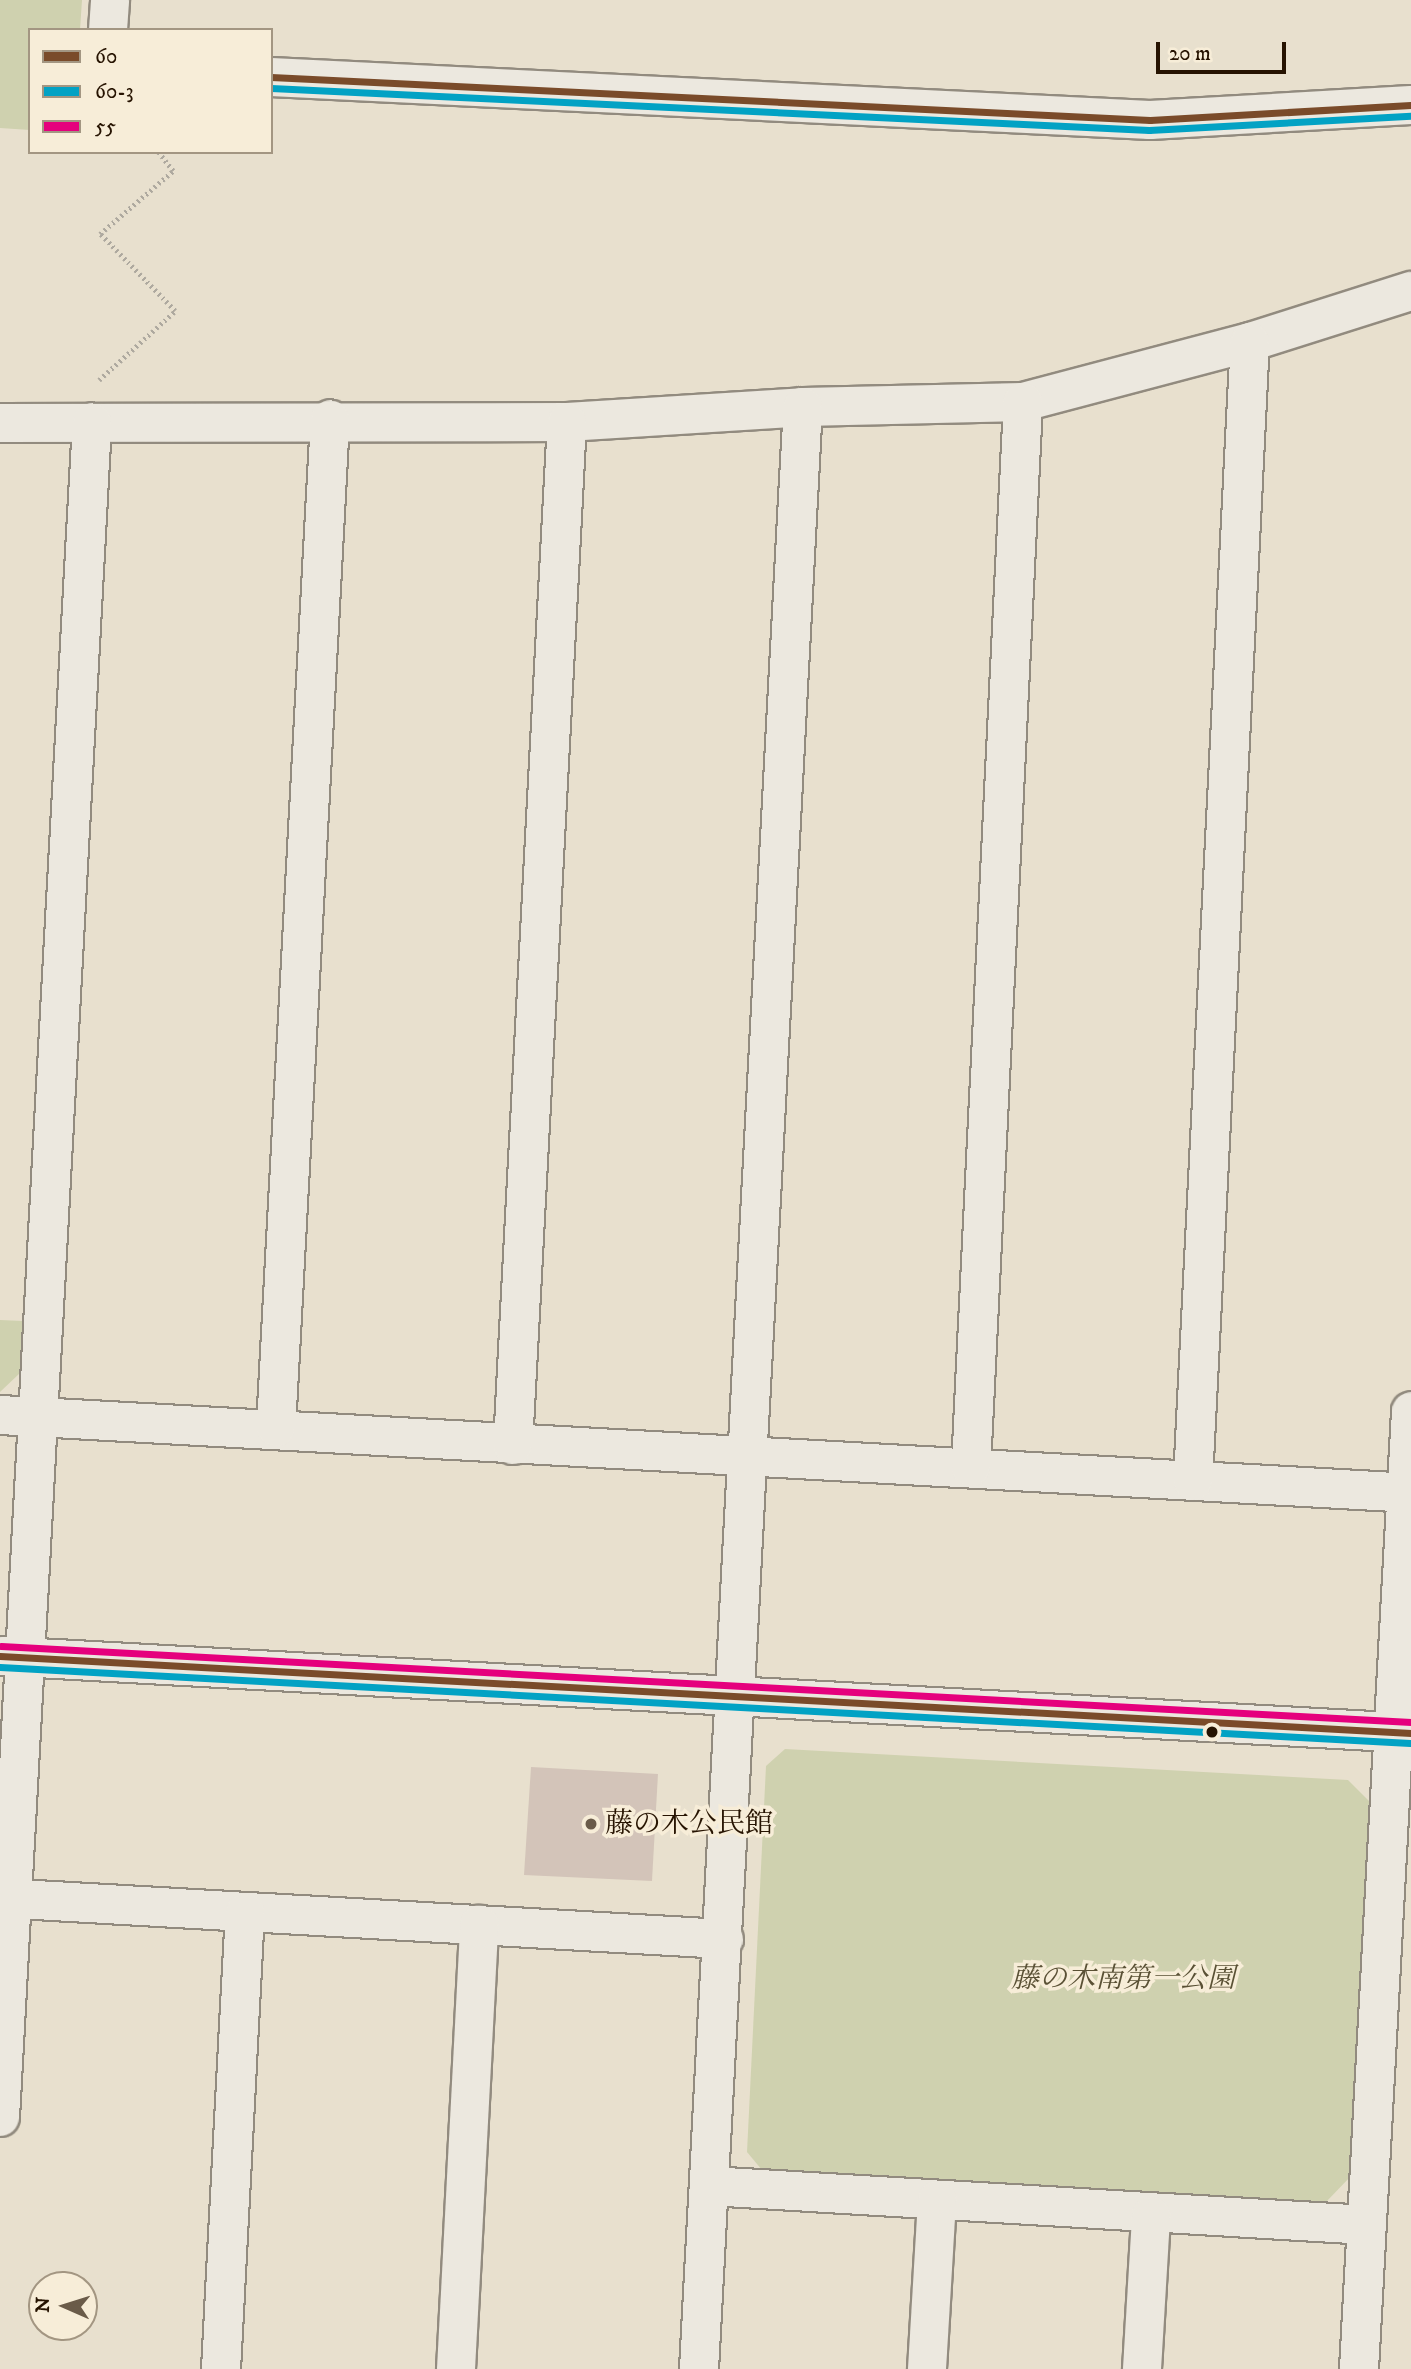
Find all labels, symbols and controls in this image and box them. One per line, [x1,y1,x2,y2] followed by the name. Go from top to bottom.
[28,28,273,154] legend
[1159,28,1288,72] scale bar
[1169,41,1211,67] text: 20 m
[95,44,117,70] text: 60
[95,79,134,105] text: 60-3
[95,114,116,140] text: 55
[1205,1725,1219,1739] unlabelled marker
[605,1807,773,1841] place label: 藤の木公民館
[583,1816,599,1832] marker: 藤の木公民館
[1011,1962,1235,1996] park label: 藤の木南第一公園
[28,2271,98,2341] north arrow
[32,2297,55,2313] text: N

